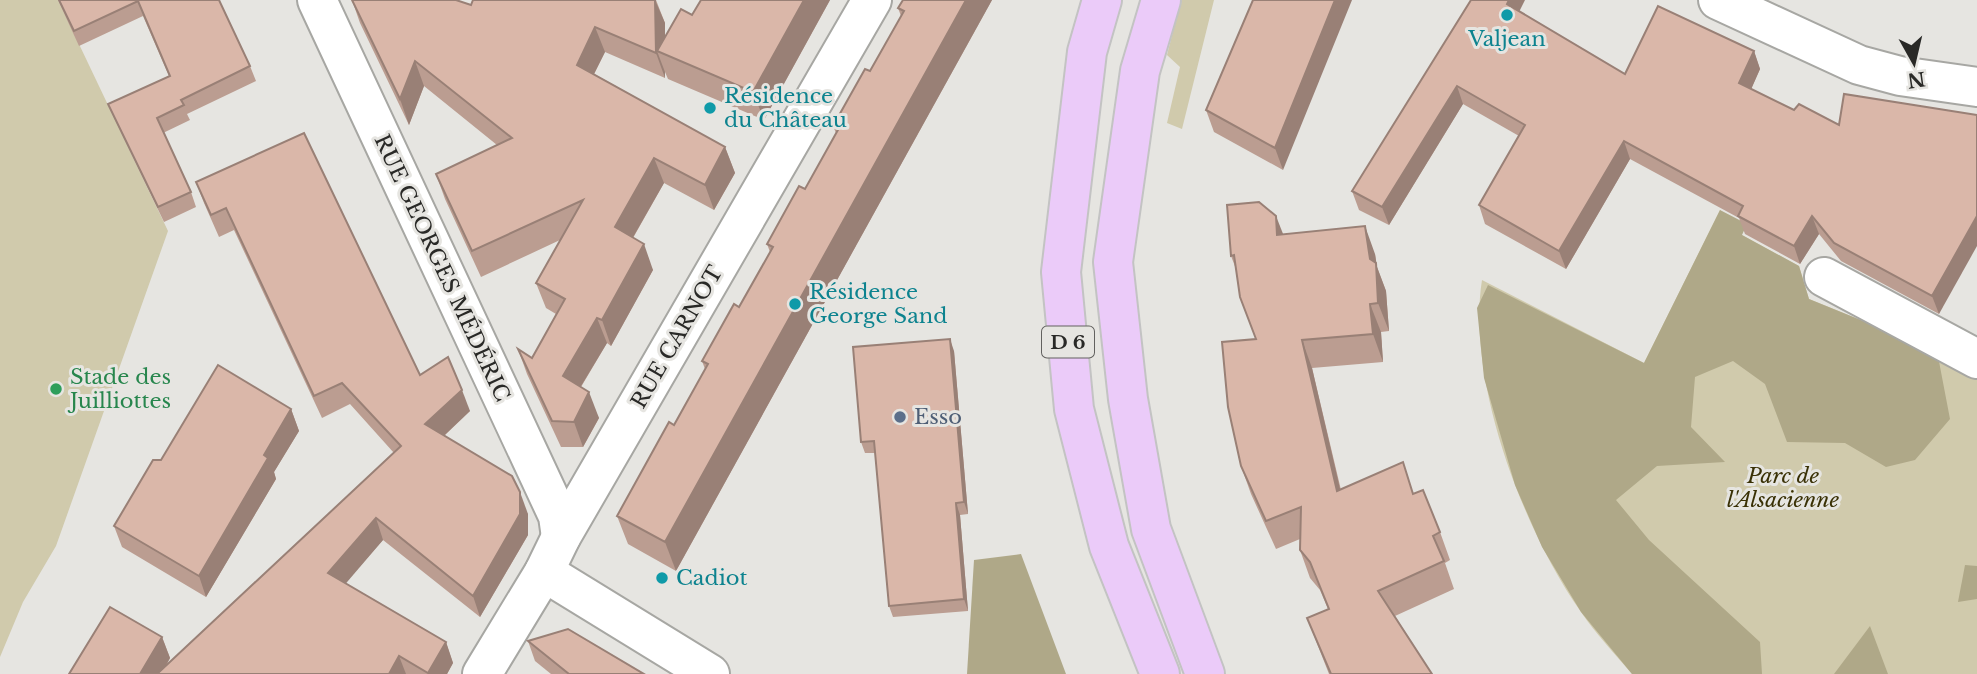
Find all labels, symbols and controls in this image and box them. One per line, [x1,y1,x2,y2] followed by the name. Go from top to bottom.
[1499,7,1515,23] marker: Valjean
[1467,26,1546,52] place label: Valjean
[1879,28,1949,98] north arrow
[1906,67,1927,92] text: N
[724,83,847,133] place label: Résidence du Château
[702,100,718,116] marker: Résidence du Château
[369,130,515,406] street label: RUE GEORGES MÉDÉRIC
[626,261,728,413] street label: RUE CARNOT
[809,279,947,329] place label: Résidence George Sand
[787,296,803,312] marker: Résidence George Sand
[1042,326,1094,358] road number: D 6
[67,364,171,414] place label: Stade des Juilliottes
[48,381,64,397] marker: Stade des Juilliottes
[914,404,962,430] place label: Esso
[892,409,908,425] marker: Esso
[1727,463,1840,513] park label: Parc de l'Alsacienne
[676,565,748,591] place label: Cadiot
[654,570,670,586] marker: Cadiot

